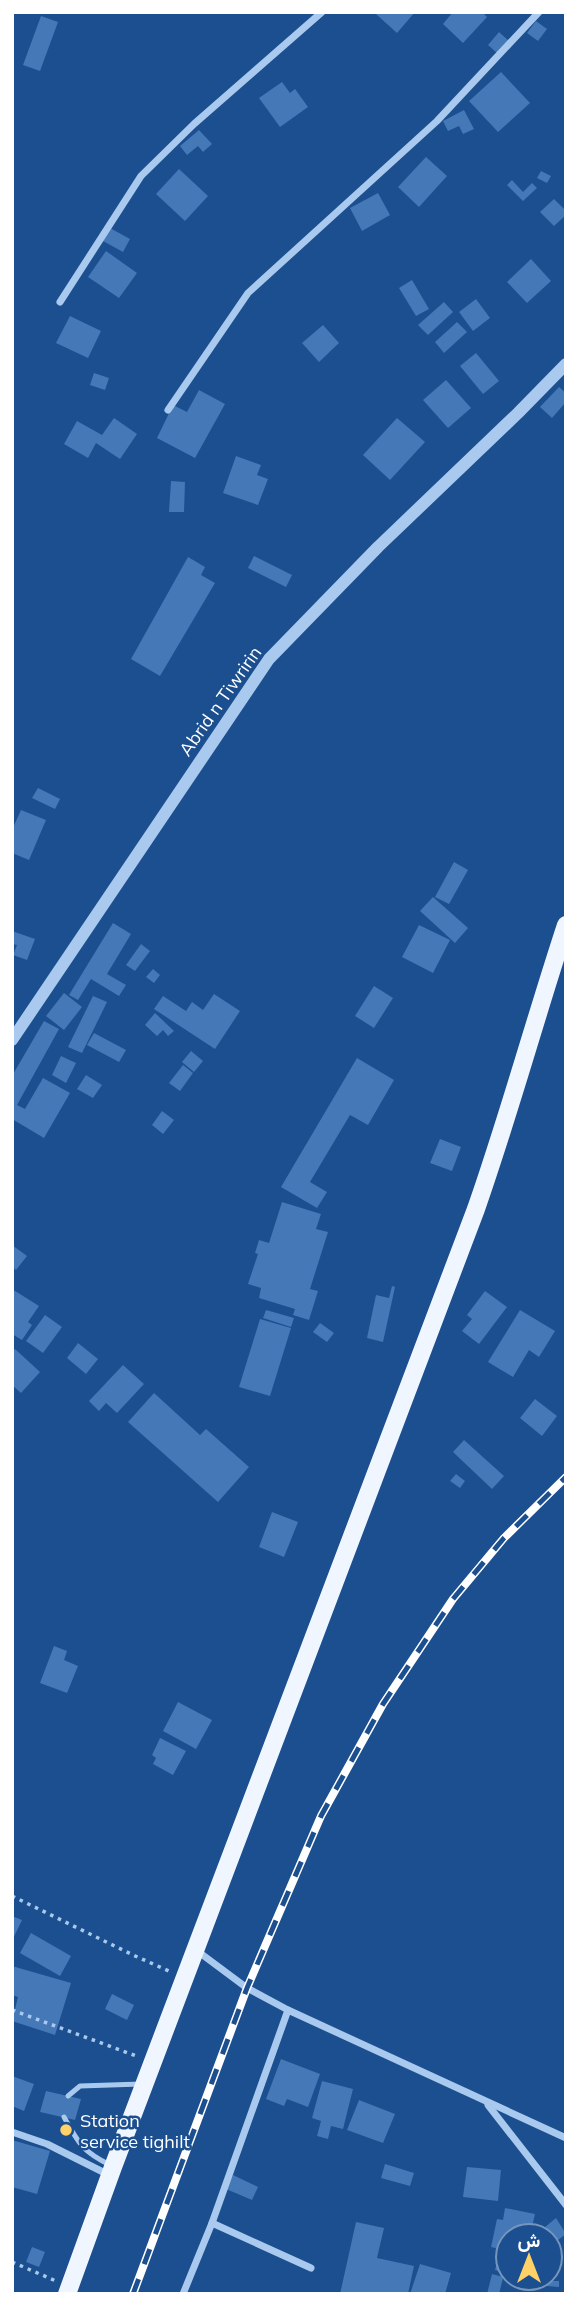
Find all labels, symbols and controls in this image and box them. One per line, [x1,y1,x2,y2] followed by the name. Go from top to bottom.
[174,642,266,760] street label: Abrid n Tiwririn
[80,2109,190,2153] place label: Station service tighilt
[58,2122,74,2138] marker: Station service tighilt
[494,2222,564,2292] north arrow
[518,2228,541,2252] text: ش

